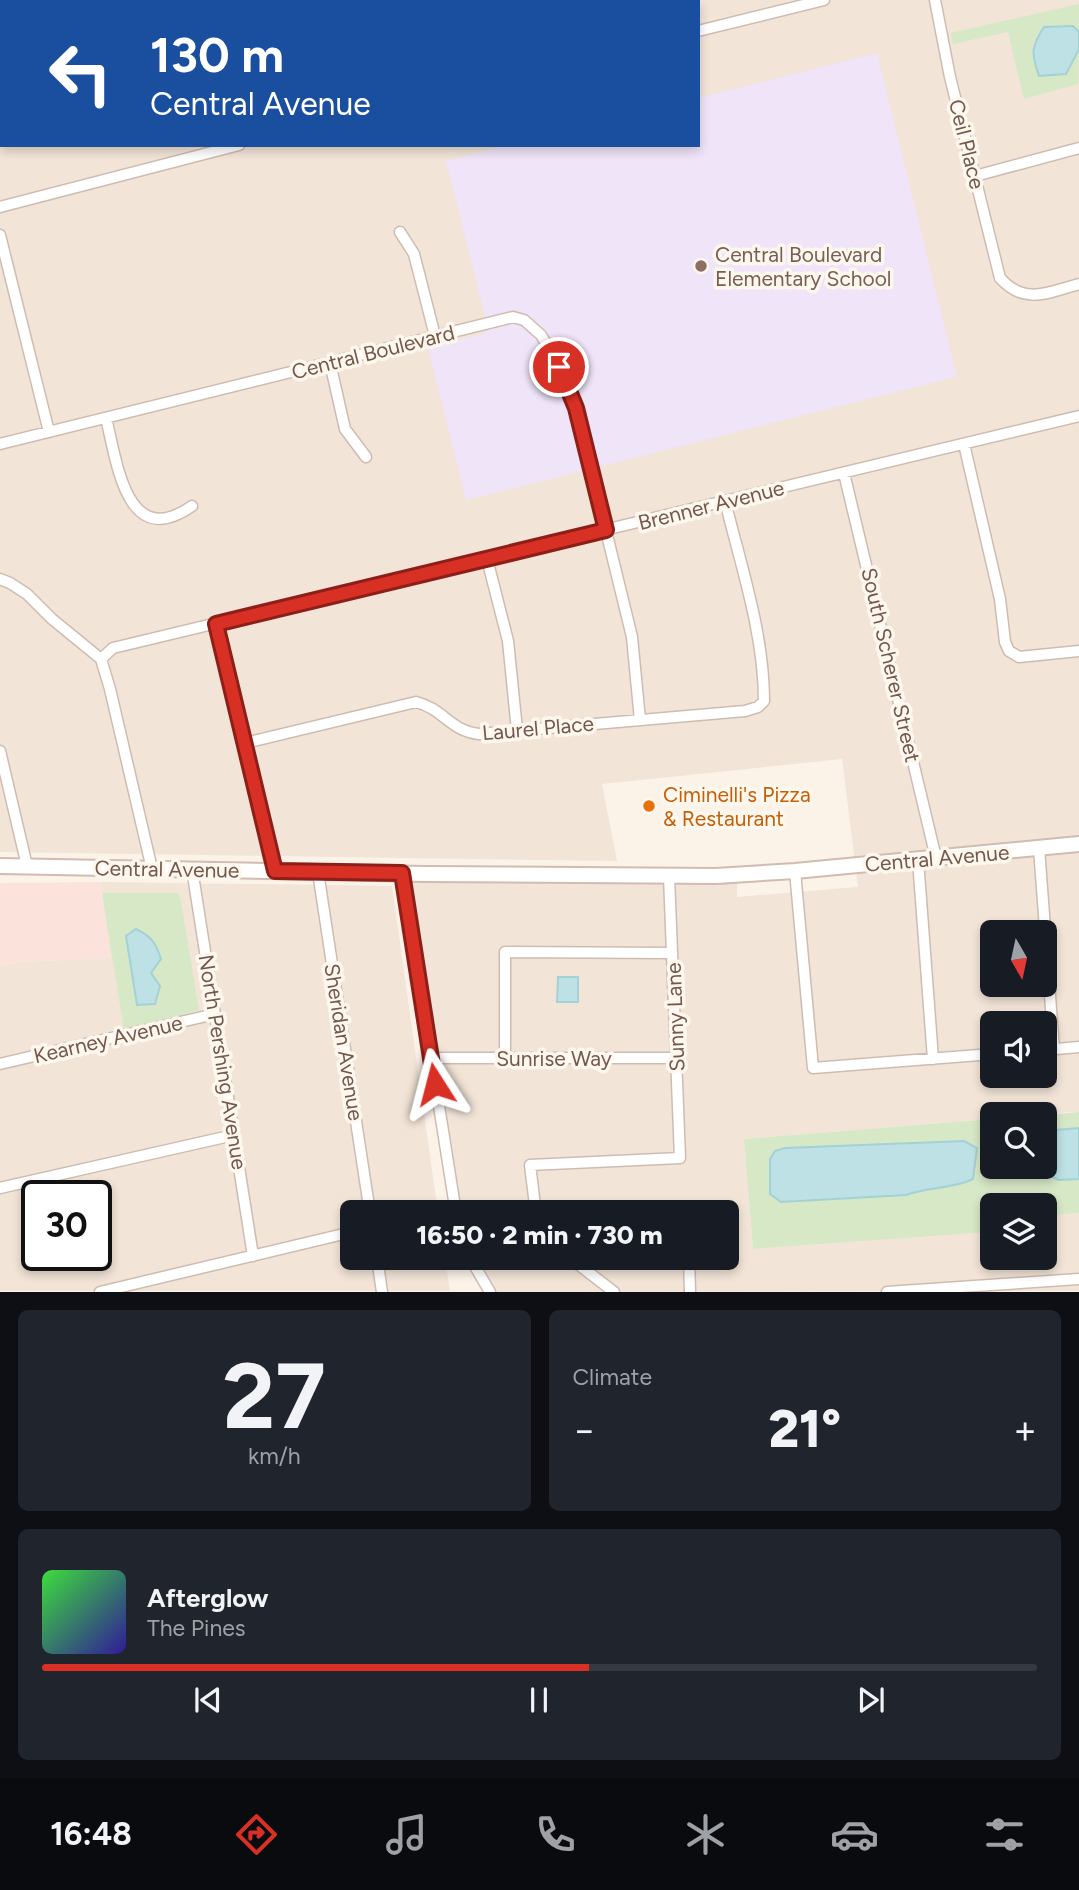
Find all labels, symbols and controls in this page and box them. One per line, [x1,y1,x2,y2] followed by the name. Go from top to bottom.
[150,25,284,84] text: 130 m
[35,28,126,119] icon: left
[150,85,371,123] text: Central Avenue
[944,97,990,191] street label: Ceil Place
[715,242,891,291] place label: Central Boulevard Elementary School
[693,258,709,274] marker: Central Boulevard Elementary School
[289,320,457,384] street label: Central Boulevard
[529,337,589,397] pin
[540,348,578,386] icon: arrive
[635,475,787,535] street label: Brenner Avenue
[856,565,926,765] street label: South Scherer Street
[481,711,595,745] street label: Laurel Place
[663,782,811,831] place label: Ciminelli's Pizza & Restaurant
[641,798,657,814] marker: Ciminelli's Pizza & Restaurant
[864,839,1010,877] street label: Central Avenue
[94,855,240,883] street label: Central Avenue
[980,920,1057,998] north arrow
[980,920,1057,1270] map controls
[194,953,252,1171] street label: North Pershing Avenue
[319,962,369,1122] street label: Sheridan Avenue
[661,962,689,1072] street label: Sunny Lane
[31,1010,185,1068] street label: Kearney Avenue
[980,1011,1057,1088] button: sound
[496,1046,612,1071] street label: Sunrise Way
[398,1047,472,1121] position arrow
[980,1102,1057,1179] button: search
[21,1180,112,1271] speed limit sign: 30
[980,1193,1057,1270] button: layers
[416,1219,663,1251] text: 16:50 · 2 min · 730 m
[223,1342,326,1451] text: 27
[573,1363,652,1391] text: Climate
[768,1398,841,1460] text: 21°
[573,1407,596,1453] text: −
[1013,1407,1037,1453] text: +
[248,1442,301,1470] text: km/h
[147,1582,269,1614] text: Afterglow
[147,1614,246,1642] text: The Pines
[189,1681,227,1719] icon: previous
[520,1681,558,1719] icon: pause
[852,1681,890,1719] icon: next
[232,1810,281,1859] icon: directions
[382,1810,431,1859] icon: music
[531,1810,580,1859] icon: phone
[681,1810,730,1859] icon: climate
[830,1810,879,1859] icon: car
[980,1810,1029,1859] icon: filters
[50,1815,132,1853] text: 16:48

